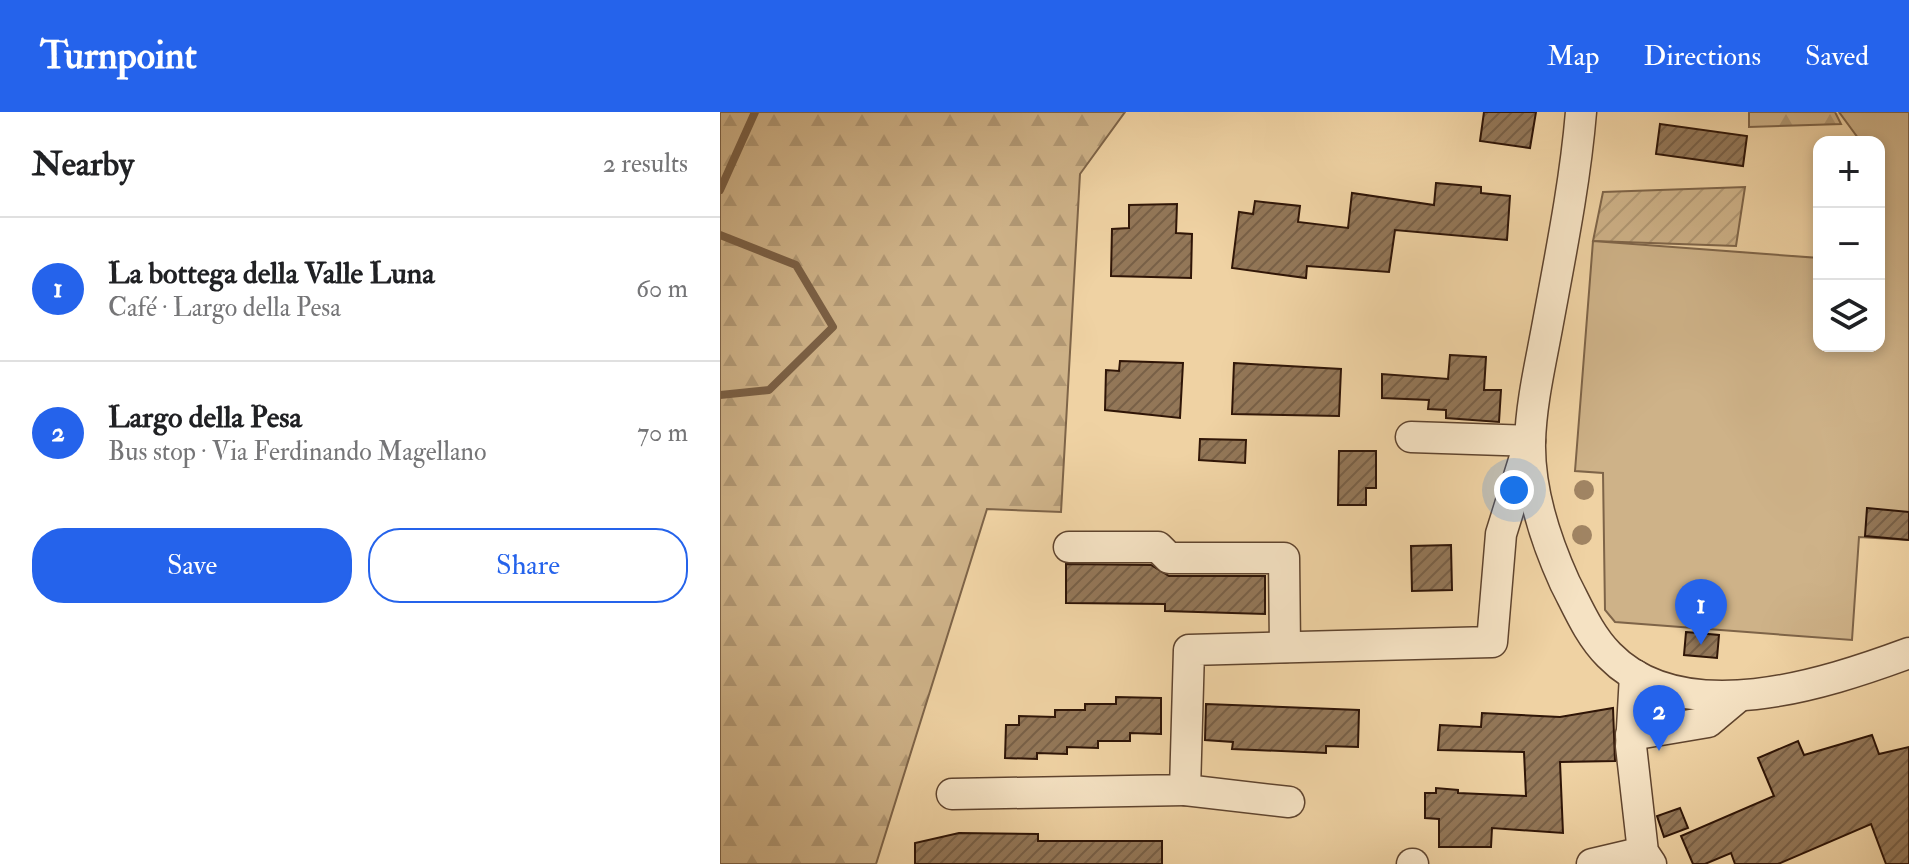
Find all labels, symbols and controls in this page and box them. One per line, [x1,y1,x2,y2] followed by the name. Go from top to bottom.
[40,32,197,80] text: Turnpoint
[1547,39,1600,74] text: Map
[1644,39,1761,74] text: Directions
[1805,39,1869,74] text: Saved
[1813,136,1885,352] map controls
[1813,136,1885,208] button: +
[32,143,134,186] text: Nearby
[603,148,688,180] text: 2 results
[1813,208,1885,280] button: −
[108,255,435,292] text: La bottega della Valle Luna
[53,273,63,305] text: 1
[636,273,688,305] text: 60 m
[1813,280,1885,352] button: layers
[108,292,341,324] text: Café · Largo della Pesa
[108,399,302,436] text: Largo della Pesa
[51,417,65,449] text: 2
[637,417,688,449] text: 70 m
[108,436,486,468] text: Bus stop · Via Ferdinando Magellano
[1494,470,1534,510] your location
[32,528,352,603] button: Save
[368,528,688,603] button: Share
[1675,579,1727,645] pin: 1
[1633,685,1685,751] pin: 2

